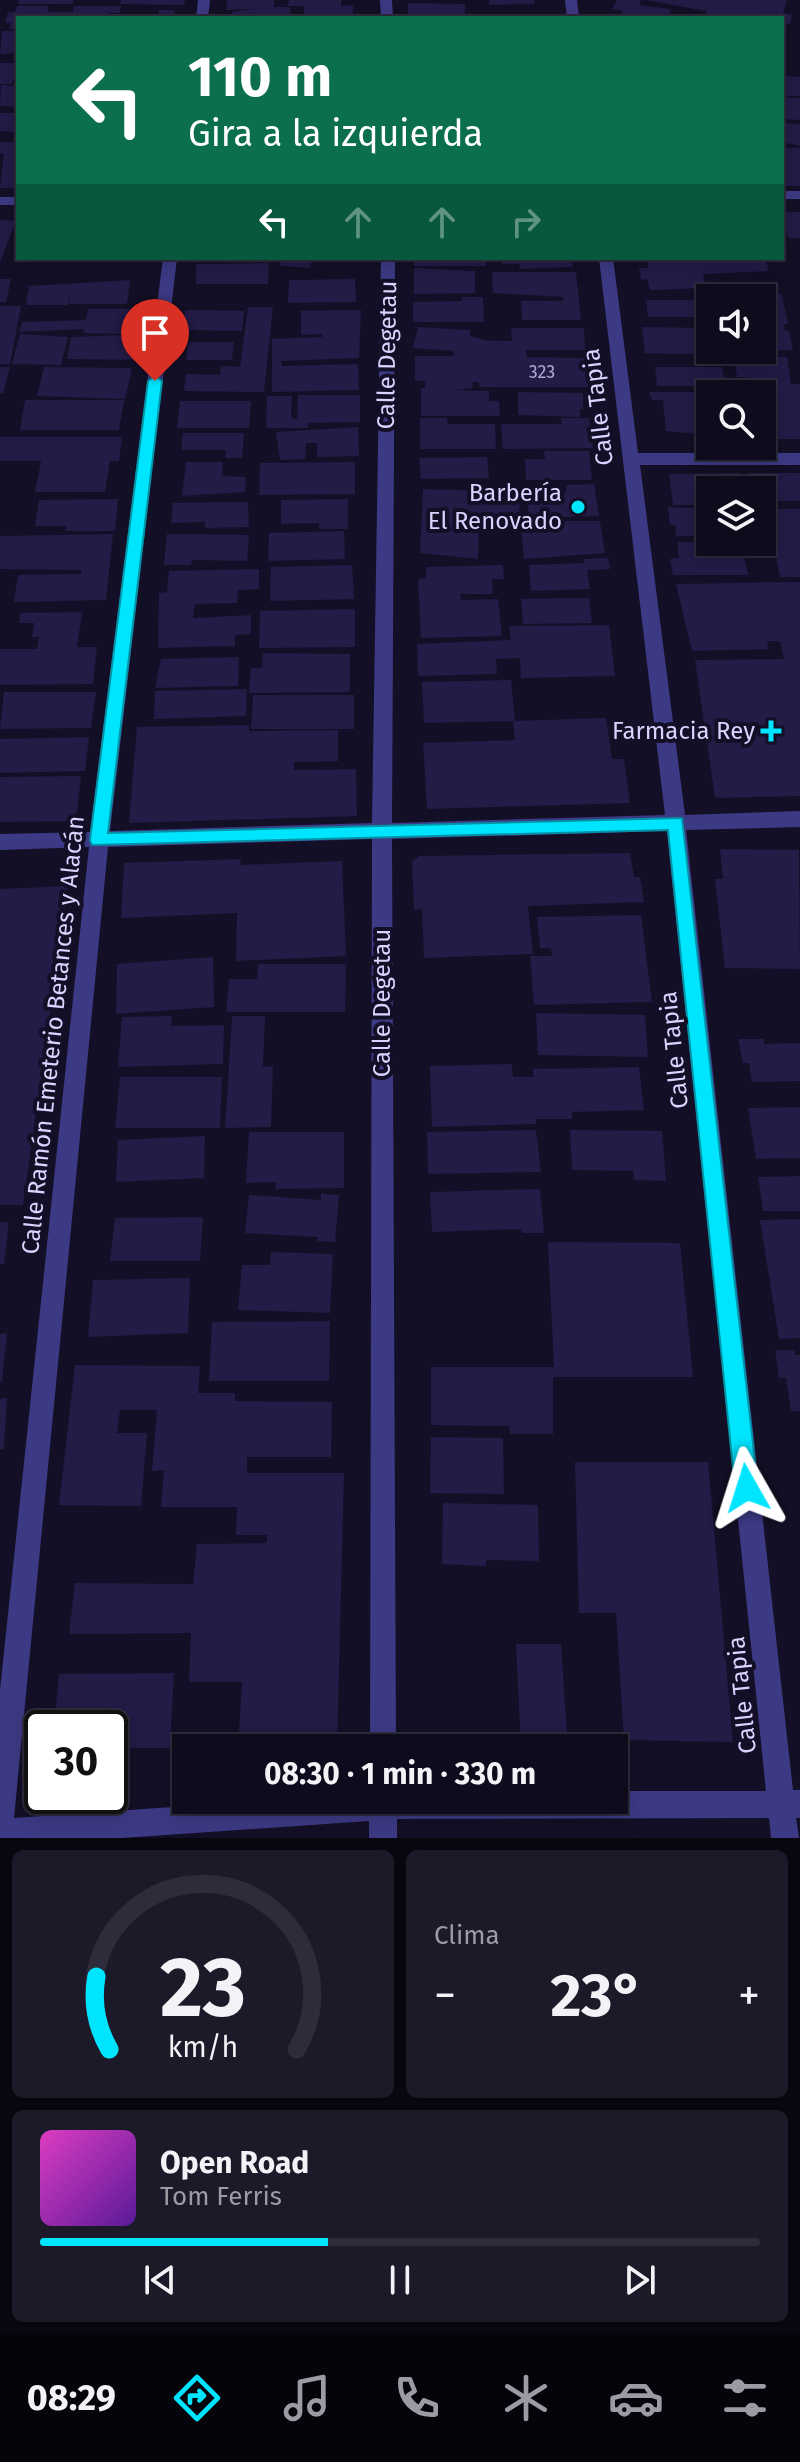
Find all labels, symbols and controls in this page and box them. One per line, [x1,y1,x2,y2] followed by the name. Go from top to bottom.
[188,44,332,111] text: 110 m
[56,48,160,152] icon: left
[188,112,483,156] text: Gira a la izquierda
[252,200,296,244] icon: left
[336,200,380,244] icon: ahead
[420,200,464,244] icon: ahead
[504,200,548,244] icon: right
[372,280,402,430] street label: Calle Degetau
[696,284,776,556] map controls
[696,284,776,364] button: sound
[121,299,189,381] pin
[133,311,177,355] icon: arrive
[577,347,619,467] street label: Calle Tapia
[529,361,555,383] house number: 323
[696,380,776,460] button: search
[696,476,776,556] button: layers
[428,479,562,535] place label: Barbería El Renovado
[569,498,587,516] marker: Barbería El Renovado
[612,717,755,745] place label: Farmacia Rey
[762,722,780,740] marker: Farmacia Rey
[16,814,90,1256] street label: Calle Ramón Emeterio Betances y Alacán
[368,929,396,1077] street label: Calle Degetau
[654,990,694,1110] street label: Calle Tapia
[705,1446,789,1530] position arrow
[722,1635,762,1755] street label: Calle Tapia
[24,1710,128,1814] speed limit sign: 30
[264,1756,536,1792] text: 08:30 · 1 min · 330 m
[434,1920,500,1951] text: Clima
[160,1938,246,2038] text: 23
[550,1960,644,2032] text: 23°
[434,1969,456,2022] text: −
[738,1969,760,2022] text: +
[168,2030,238,2065] text: km/h
[160,2145,309,2181] text: Open Road
[160,2181,282,2212] text: Tom Ferris
[138,2258,182,2302] icon: previous
[378,2258,422,2302] icon: pause
[618,2258,662,2302] icon: next
[169,2370,225,2426] icon: directions
[279,2370,335,2426] icon: music
[389,2370,445,2426] icon: phone
[498,2370,554,2426] icon: climate
[608,2370,664,2426] icon: car
[717,2370,773,2426] icon: filters
[27,2376,116,2420] text: 08:29

